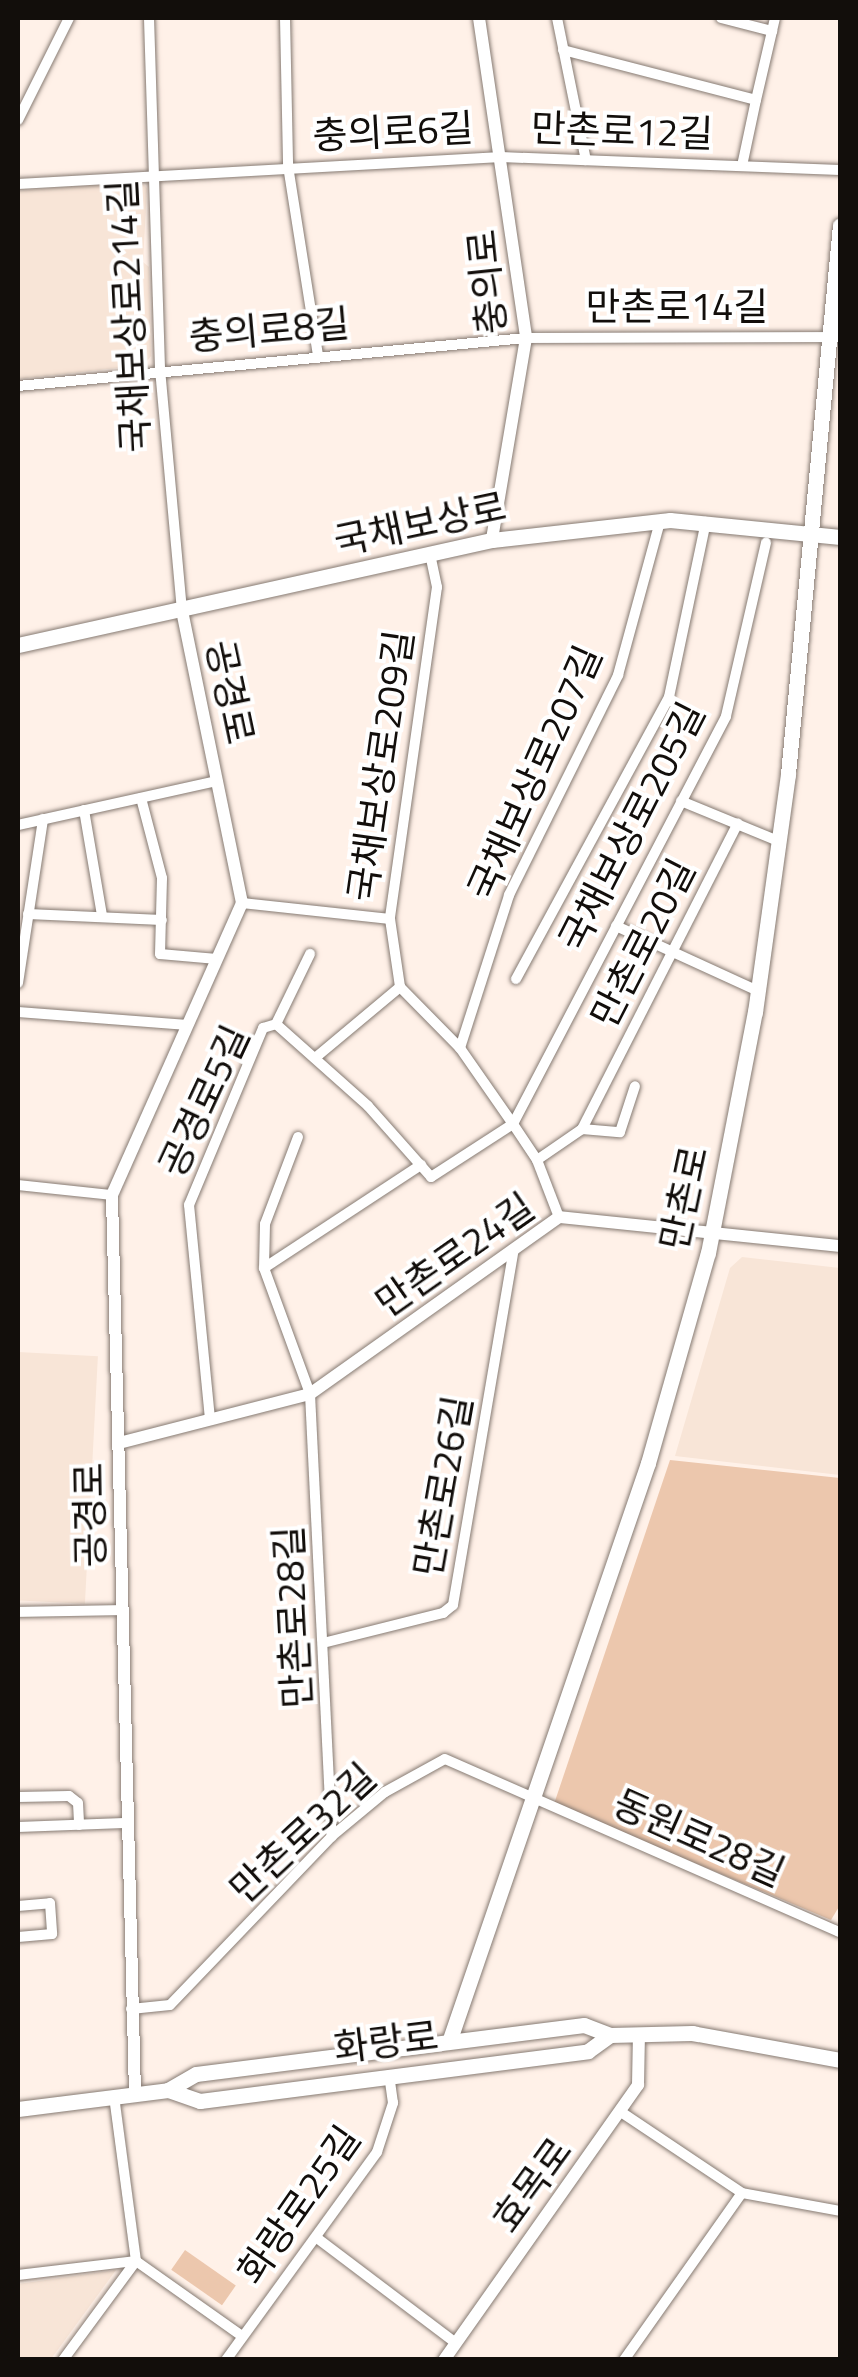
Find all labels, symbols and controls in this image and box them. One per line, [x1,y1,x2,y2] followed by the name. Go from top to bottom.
[311,105,475,159] street label: 충의로6길
[530,105,714,157] street label: 만촌로12길
[99,178,159,454] street label: 국채보상로214길
[459,227,515,337] street label: 충의로
[586,284,768,330] street label: 만촌로14길
[187,300,351,360] street label: 충의로8길
[330,484,510,564] street label: 국채보상로
[339,627,423,905] street label: 국채보상로209길
[197,636,263,748] street label: 공경로
[459,639,611,907] street label: 국채보상로207길
[550,695,714,959] street label: 국채보상로205길
[581,851,705,1035] street label: 만촌로20길
[149,1018,259,1184] street label: 공경로5길
[651,1142,717,1254] street label: 만촌로
[367,1184,543,1326] street label: 만촌로24길
[405,1392,481,1580] street label: 만촌로26길
[66,1462,114,1568] street label: 공경로
[265,1525,321,1709] street label: 만촌로28길
[221,1754,385,1912] street label: 만촌로32길
[606,1780,792,1896] street label: 동원로28길
[331,2013,441,2071] street label: 화랑로
[228,2117,370,2293] street label: 화랑로25길
[483,2129,581,2241] street label: 효목로

